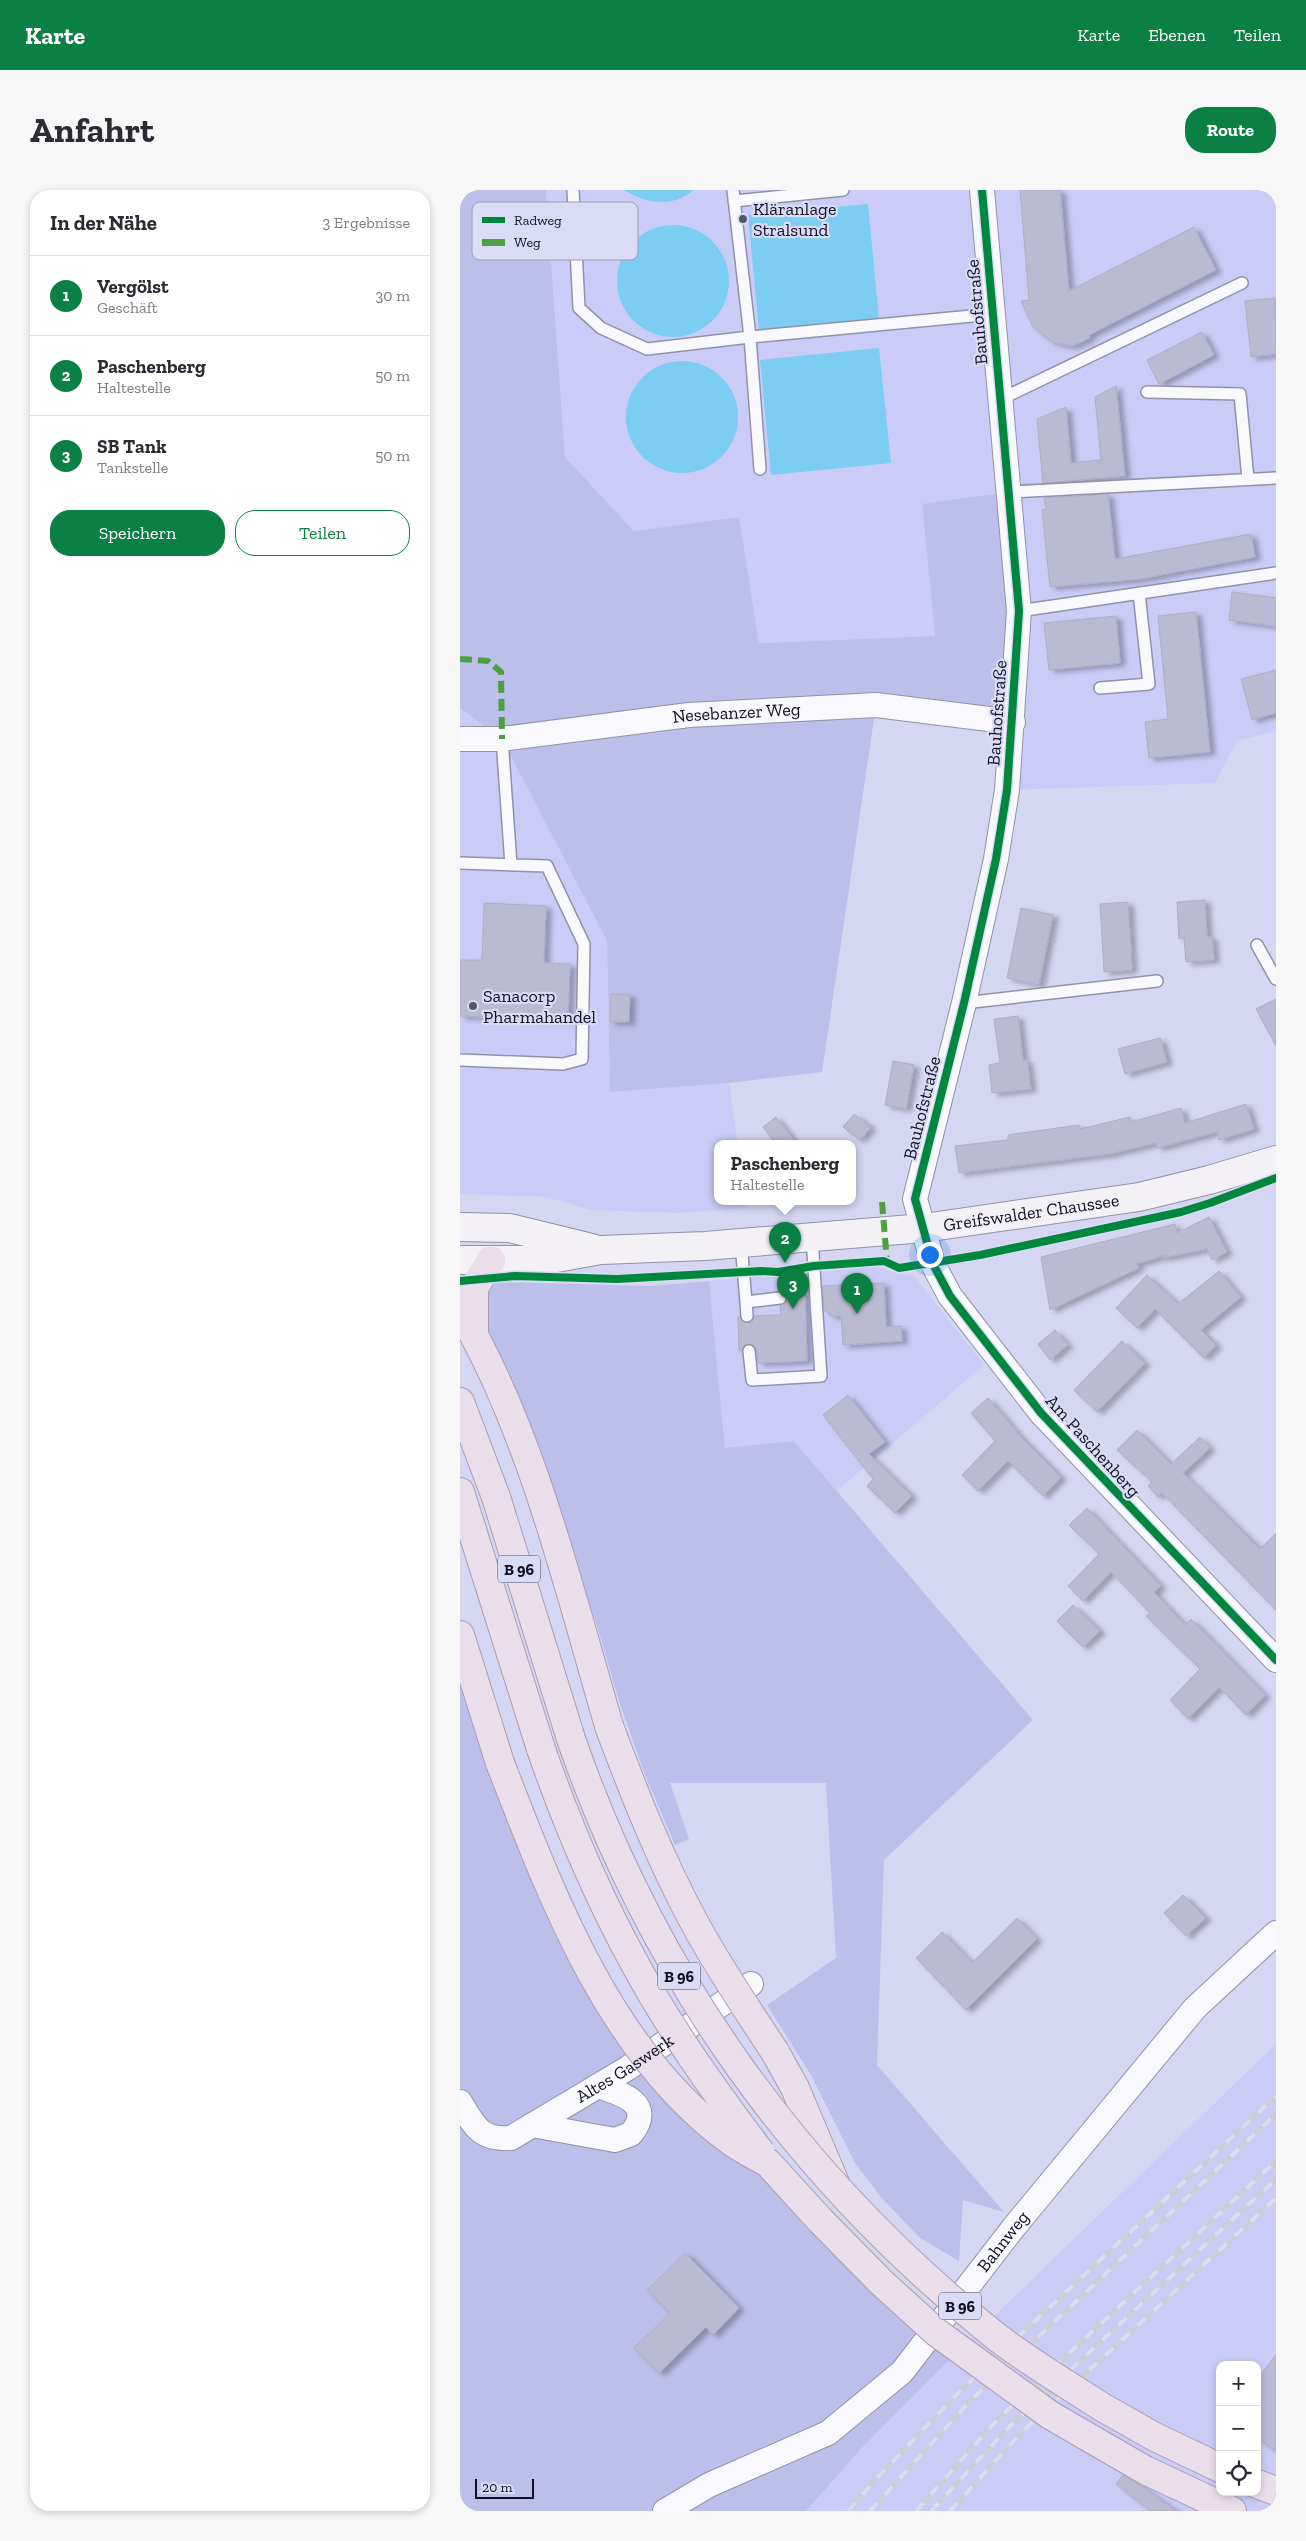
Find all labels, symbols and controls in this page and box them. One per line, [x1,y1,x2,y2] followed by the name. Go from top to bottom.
[25,21,85,50] text: Karte
[1077,24,1120,46] text: Karte
[1148,24,1206,46] text: Ebenen
[1234,24,1281,46] text: Teilen
[1185,107,1276,153] button: Route
[30,109,154,151] text: Anfahrt
[753,198,836,241] place label: Kläranlage Stralsund
[472,202,638,260] legend
[50,210,157,235] text: In der Nähe
[514,212,562,229] text: Radweg
[322,213,410,232] text: 3 Ergebnisse
[737,213,749,225] marker: Kläranlage Stralsund
[514,234,541,251] text: Weg
[961,258,993,366] street label: Bauhofstraße
[97,275,169,298] text: Vergölst
[63,286,69,305] text: 1
[376,286,410,305] text: 30 m
[97,298,158,317] text: Geschäft
[97,355,206,378] text: Paschenberg
[62,366,70,385] text: 2
[375,366,410,385] text: 50 m
[97,378,171,397] text: Haltestelle
[97,435,166,458] text: SB Tank
[62,446,70,465] text: 3
[375,446,410,465] text: 50 m
[97,458,168,477] text: Tankstelle
[50,510,225,556] button: Speichern
[235,510,410,556] button: Teilen
[982,659,1012,767] street label: Bauhofstraße
[671,698,801,728] street label: Nesebanzer Weg
[483,985,596,1028] place label: Sanacorp Pharmahandel
[467,1000,479,1012] marker: Sanacorp Pharmahandel
[899,1054,945,1162] street label: Bauhofstraße
[714,1140,856,1205] popup
[731,1152,839,1175] text: Paschenberg
[731,1175,804,1194] text: Haltestelle
[942,1189,1121,1236] street label: Greifswalder Chaussee
[769,1222,801,1263] pin: 2
[917,1242,943,1268] your location
[777,1268,809,1309] pin: 3
[841,1273,873,1314] pin: 1
[1041,1390,1145,1502] street label: Am Paschenberg
[498,1556,540,1582] road number: B 96
[658,1962,700,1990] road number: B 96
[572,2029,678,2108] street label: Altes Gaswerk
[972,2206,1034,2276] street label: Bahnweg
[939,2292,981,2320] road number: B 96
[1216,2361,1261,2496] map controls
[1216,2361,1261,2406] button: +
[1216,2406,1261,2451] button: −
[1216,2451,1261,2496] button: locate
[475,2476,534,2499] scale bar
[482,2479,513,2496] text: 20 m

